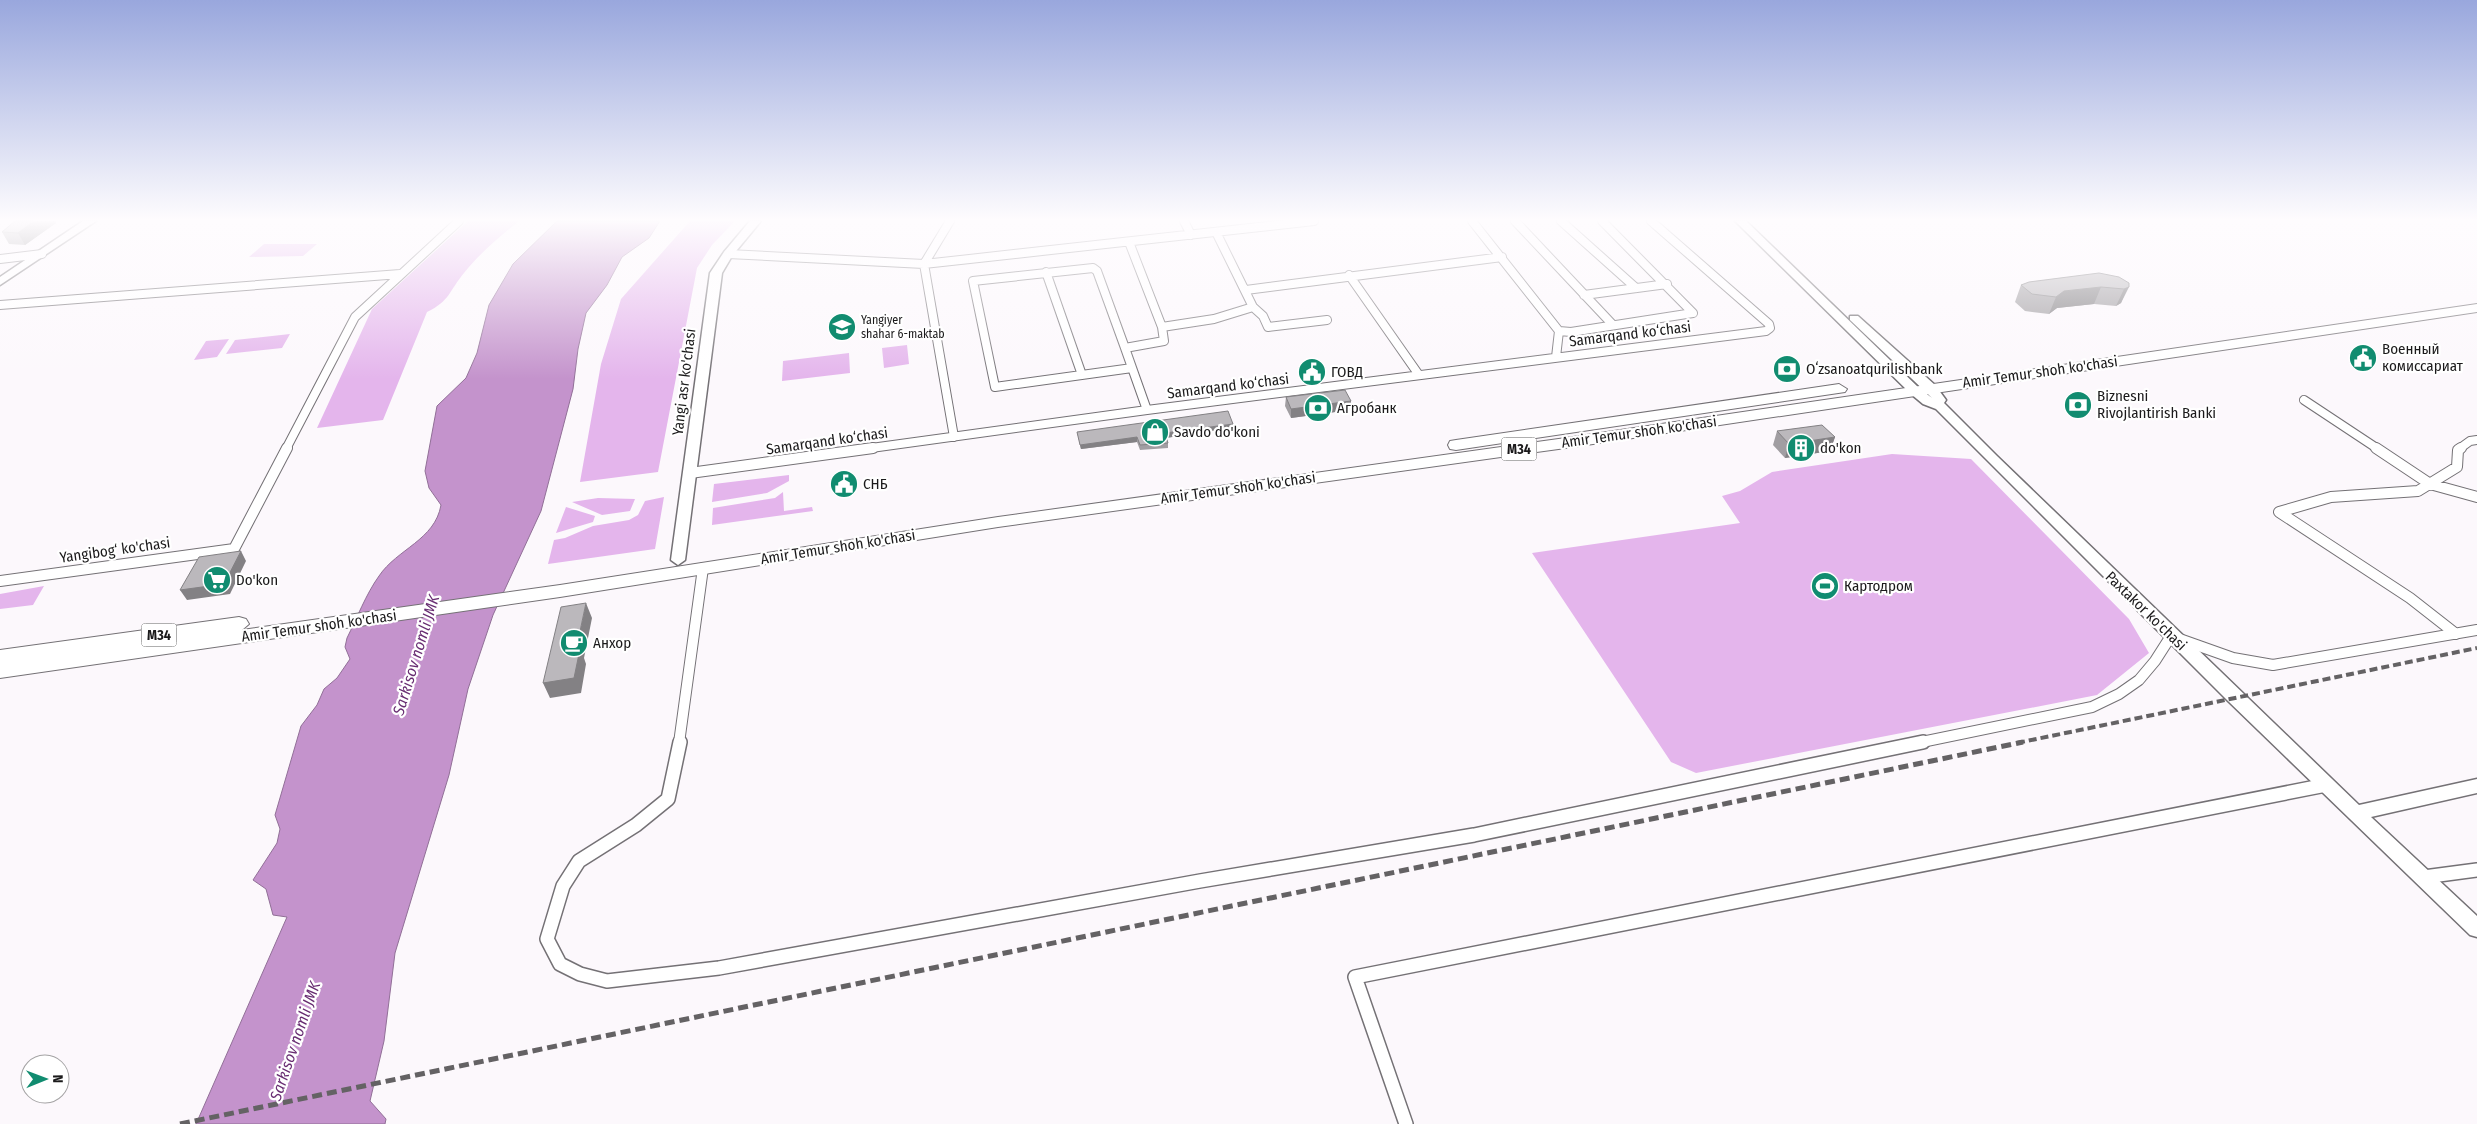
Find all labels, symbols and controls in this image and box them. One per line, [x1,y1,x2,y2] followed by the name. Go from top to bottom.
[827,312,857,342] school or university icon: Yangiyer shahar 6-maktab
[861,313,945,341] place label: Yangiyer shahar 6-maktab
[1568,318,1692,350] street label: Samarqand ko‘chasi
[669,328,699,436] street label: Yangi asr ko'chasi
[2382,340,2464,375] place label: Военный комиссариат
[2348,343,2378,373] public building icon: Военный комиссариат
[1961,352,2119,392] street label: Amir Temur shoh ko'chasi
[1772,354,1802,384] bank icon: Oʻzsanoatqurilishbank
[1297,357,1327,387] public building icon: ГОВД
[1806,360,1942,378] place label: Oʻzsanoatqurilishbank
[1331,363,1363,381] place label: ГОВД
[1166,370,1290,402] street label: Samarqand ko‘chasi
[2097,387,2216,422] place label: Biznesni Rivojlantirish Banki
[2063,390,2093,420] bank icon: Biznesni Rivojlantirish Banki
[1303,393,1333,423] bank icon: Агробанк
[1337,399,1397,417] place label: Агробанк
[1560,412,1718,452] street label: Amir Temur shoh ko'chasi
[1140,417,1170,447] shop icon: Savdo do'koni
[1174,423,1260,441] place label: Savdo do'koni
[765,424,889,458] street label: Samarqand ko‘chasi
[1786,433,1816,463] building icon: do'kon
[1502,438,1536,460] road number: M34
[1820,439,1861,457] place label: do'kon
[1159,468,1317,508] street label: Amir Temur shoh ko'chasi
[829,469,859,499] public building icon: СНБ
[863,475,888,493] place label: СНБ
[759,526,917,568] street label: Amir Temur shoh ko'chasi
[59,533,171,567] street label: Yangibog‘ ko'chasi
[202,565,232,595] supermarket icon: Do'kon
[2102,568,2190,654] street label: Paxtakor ko'chasi
[236,571,278,589] place label: Do'kon
[1810,571,1840,601] sports icon: Картодром
[1844,577,1913,595] place label: Картодром
[388,591,444,718] water label: Sarkisov nomli JMK
[240,606,398,646] street label: Amir Temur shoh ko'chasi
[142,624,176,646] road number: M34
[559,628,589,658] cafe icon: Анхор
[593,634,631,652] place label: Анхор
[265,978,325,1104] water label: Sarkisov nomli JMK
[20,1054,70,1104] north arrow
[49,1074,66,1083] text: N

